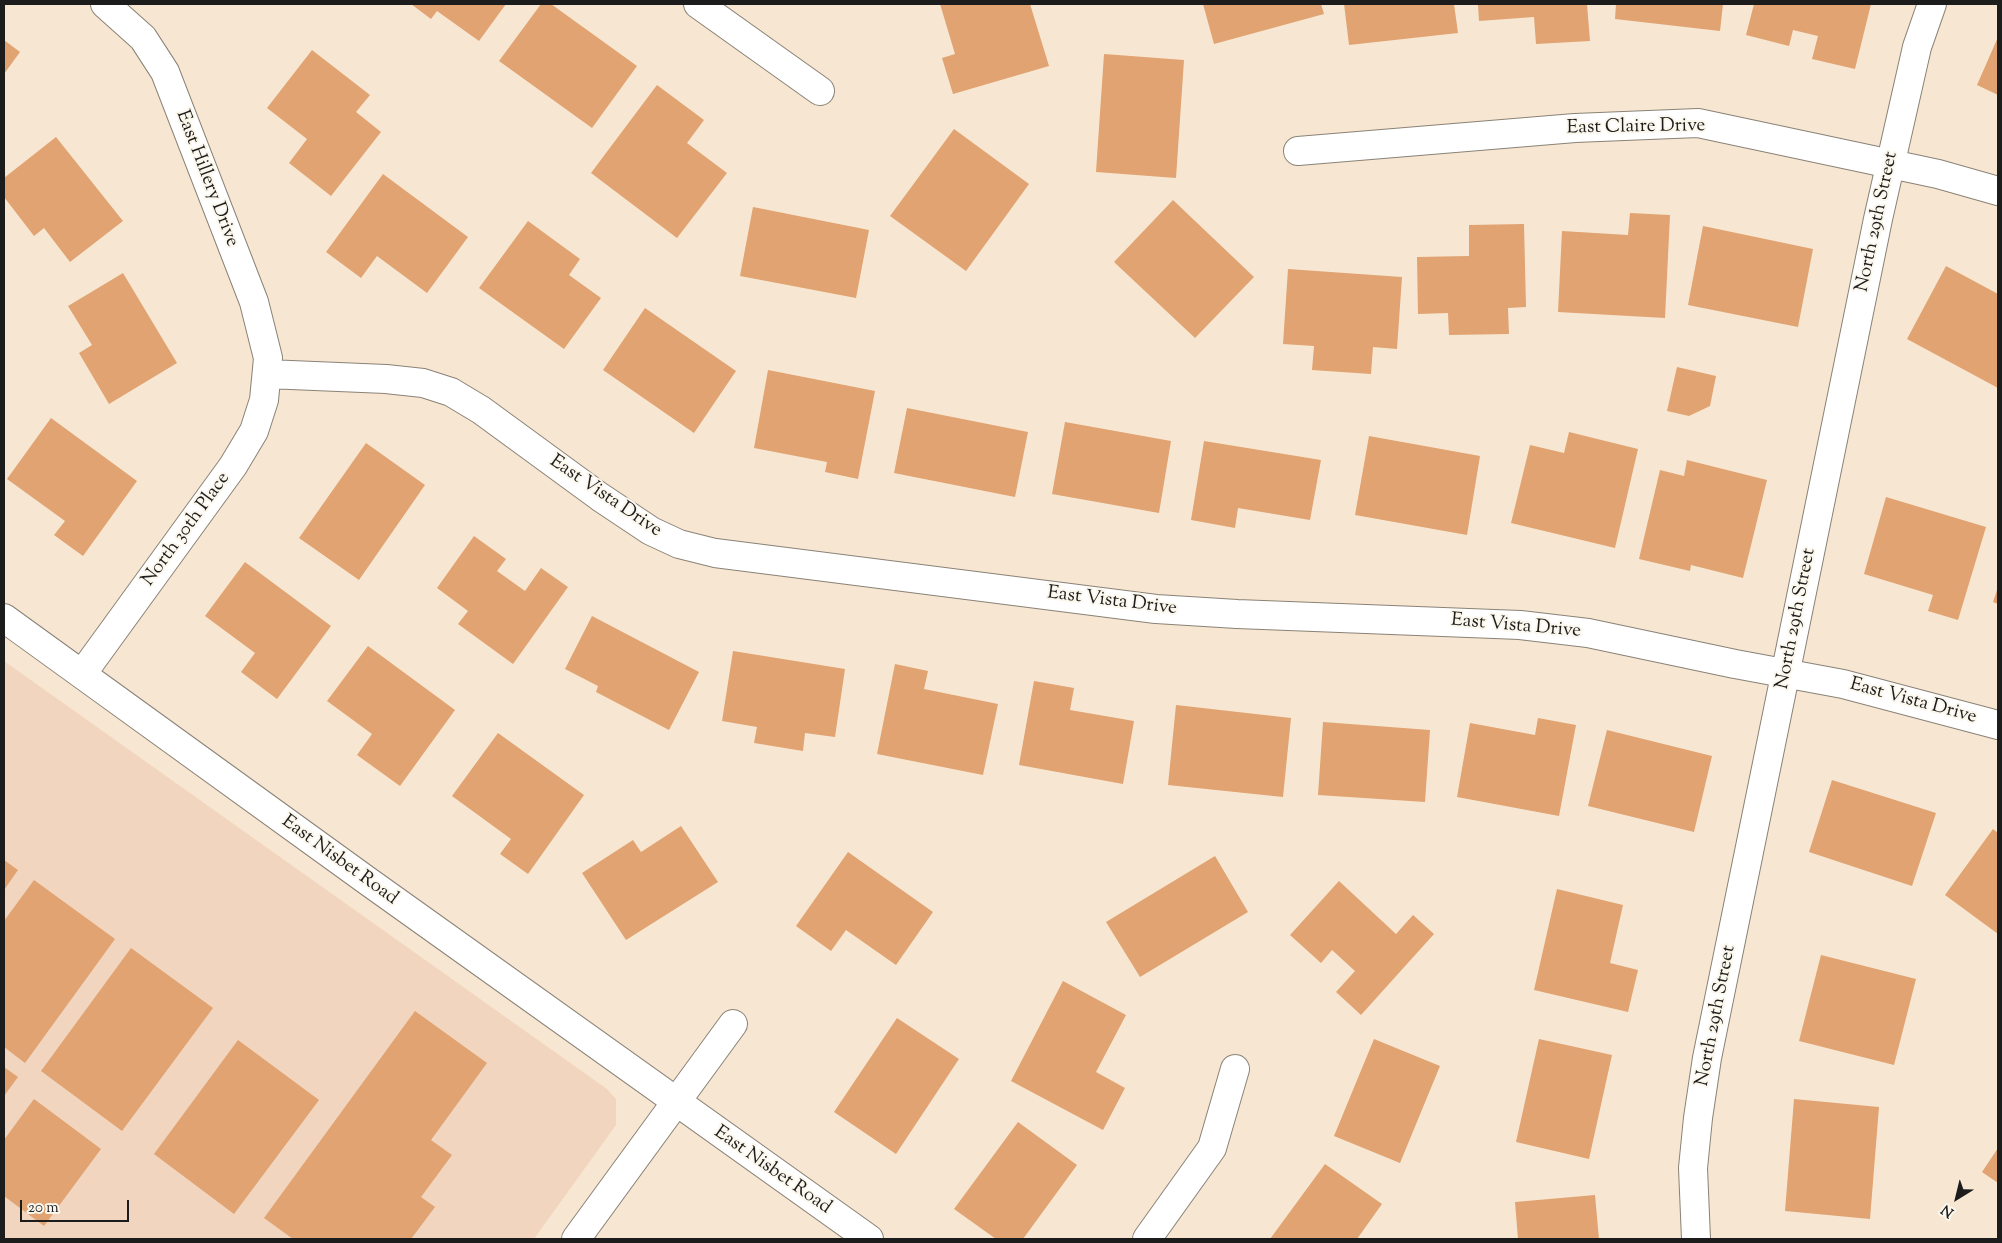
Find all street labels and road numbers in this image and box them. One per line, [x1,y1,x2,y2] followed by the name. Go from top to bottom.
[170,108,242,250] street label: East Hillery Drive
[1566,115,1706,141] street label: East Claire Drive
[1852,150,1904,294] street label: North 29th Street
[545,451,665,543] street label: East Vista Drive
[138,469,236,591] street label: North 30th Place
[1772,547,1822,691] street label: North 29th Street
[1046,583,1178,621] street label: East Vista Drive
[1450,610,1582,644] street label: East Vista Drive
[1847,674,1979,730] street label: East Vista Drive
[276,811,402,911] street label: East Nisbet Road
[1692,944,1742,1088] street label: North 29th Street
[709,1122,835,1220] street label: East Nisbet Road

